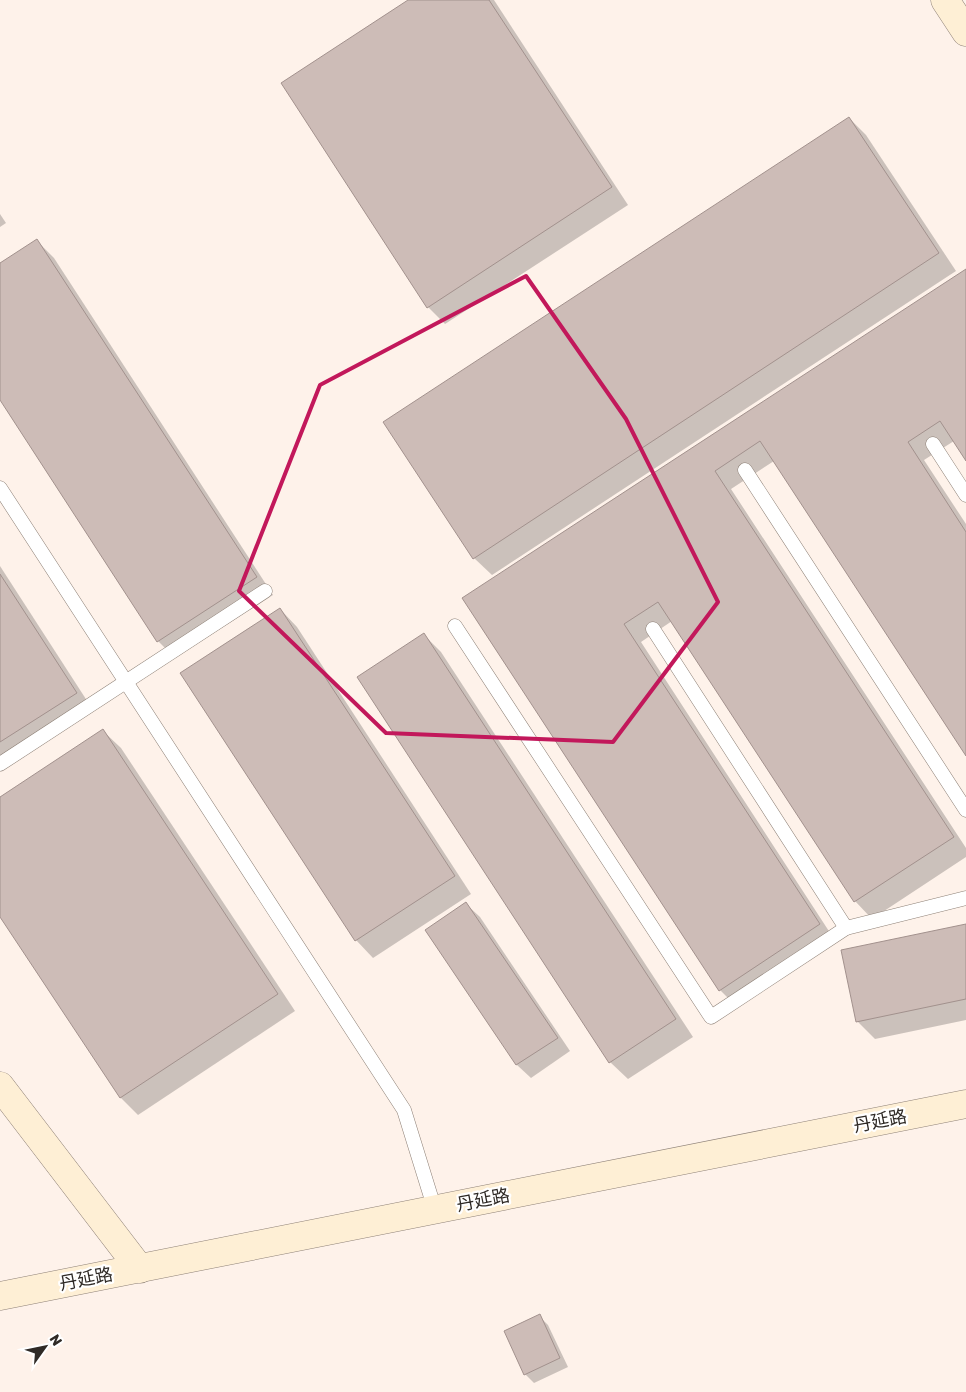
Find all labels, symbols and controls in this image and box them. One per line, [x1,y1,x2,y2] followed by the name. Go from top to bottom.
[851,1105,909,1137] street label: 丹延路
[454,1184,512,1216] street label: 丹延路
[57,1263,115,1295] street label: 丹延路
[20,1322,70,1372] north arrow
[46,1331,65,1349] text: N

